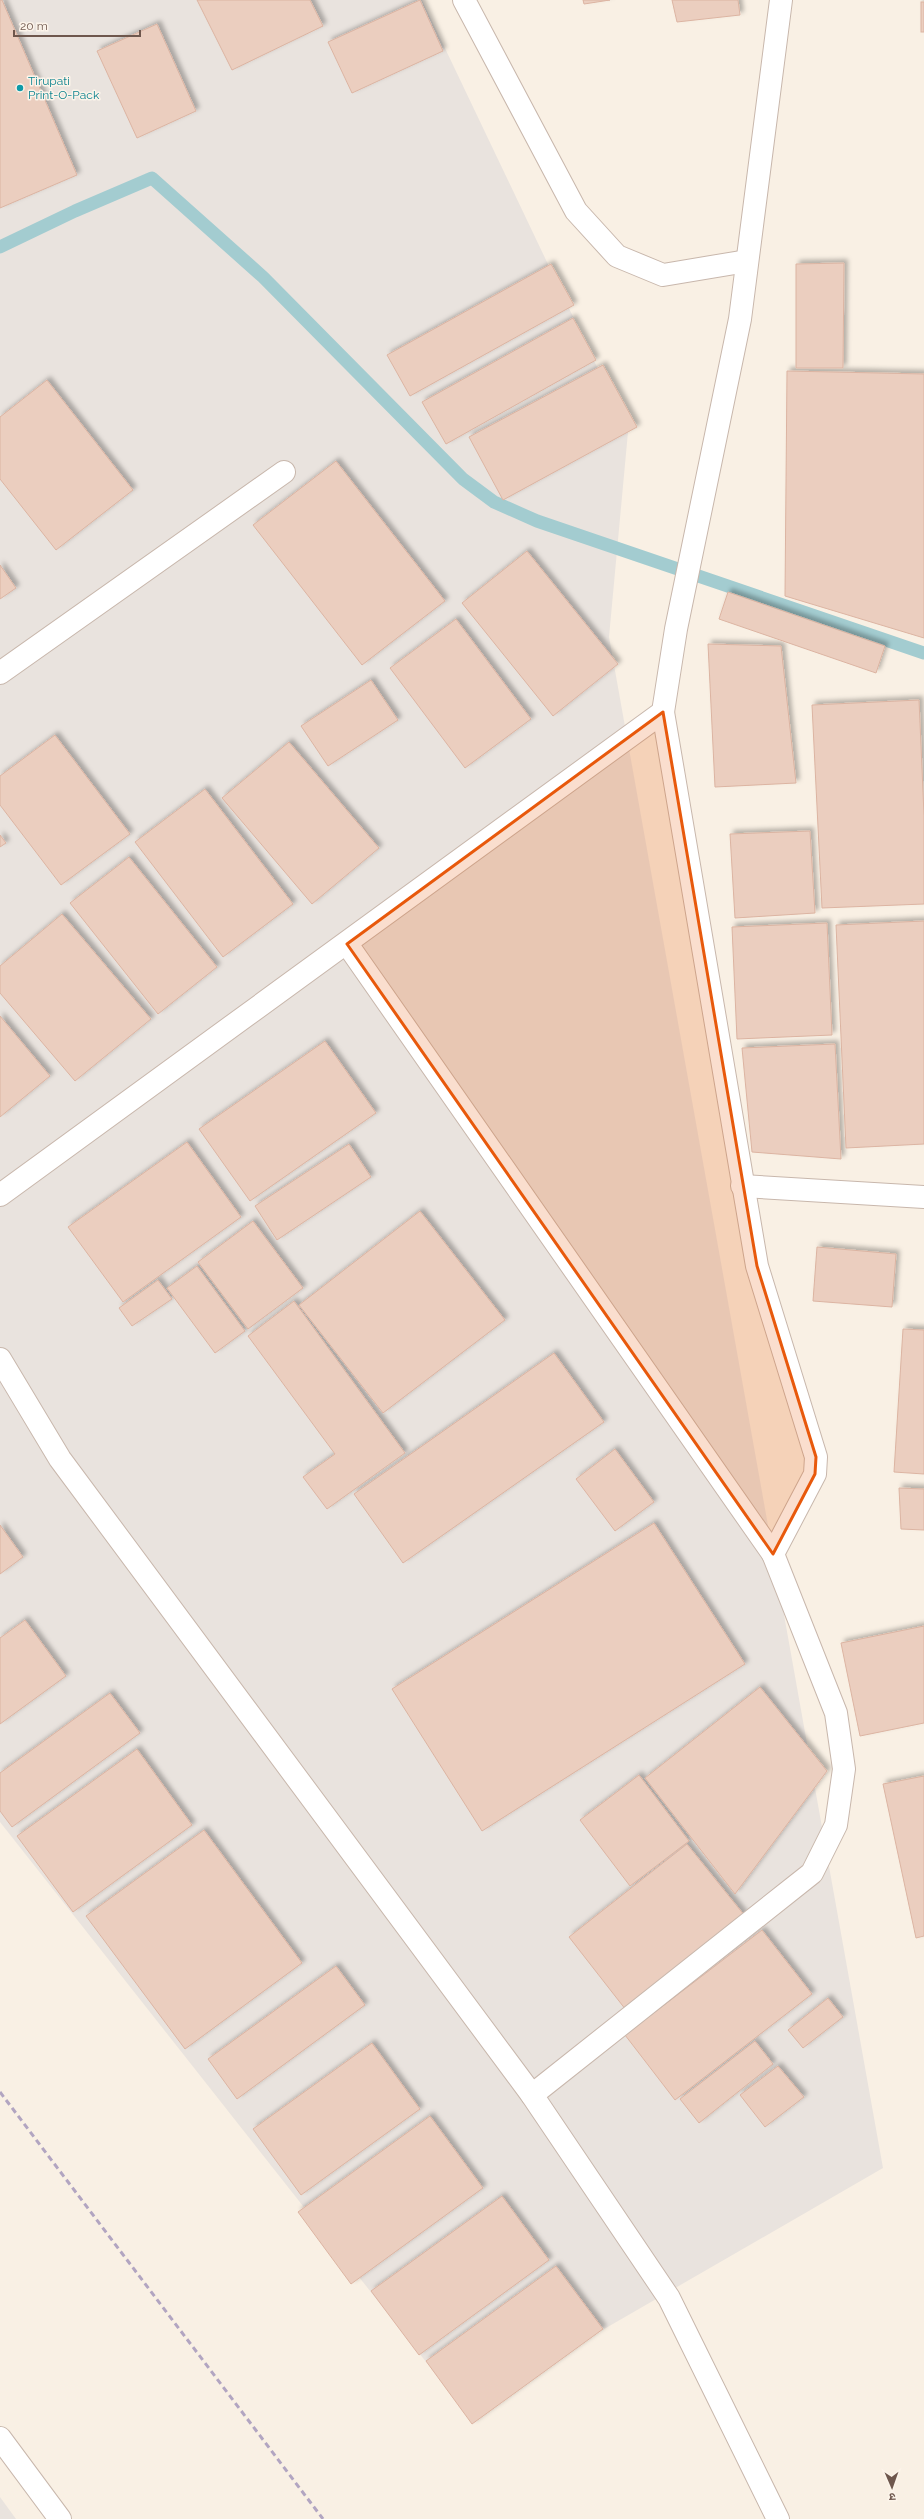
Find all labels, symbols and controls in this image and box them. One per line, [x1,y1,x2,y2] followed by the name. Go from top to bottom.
[14,12,140,38] scale bar
[20,19,48,33] text: 20 m
[28,74,100,102] place label: Tirupati Print-O-Pack
[15,83,25,93] marker: Tirupati Print-O-Pack
[872,2467,912,2507] north arrow
[888,2490,896,2503] text: उ

